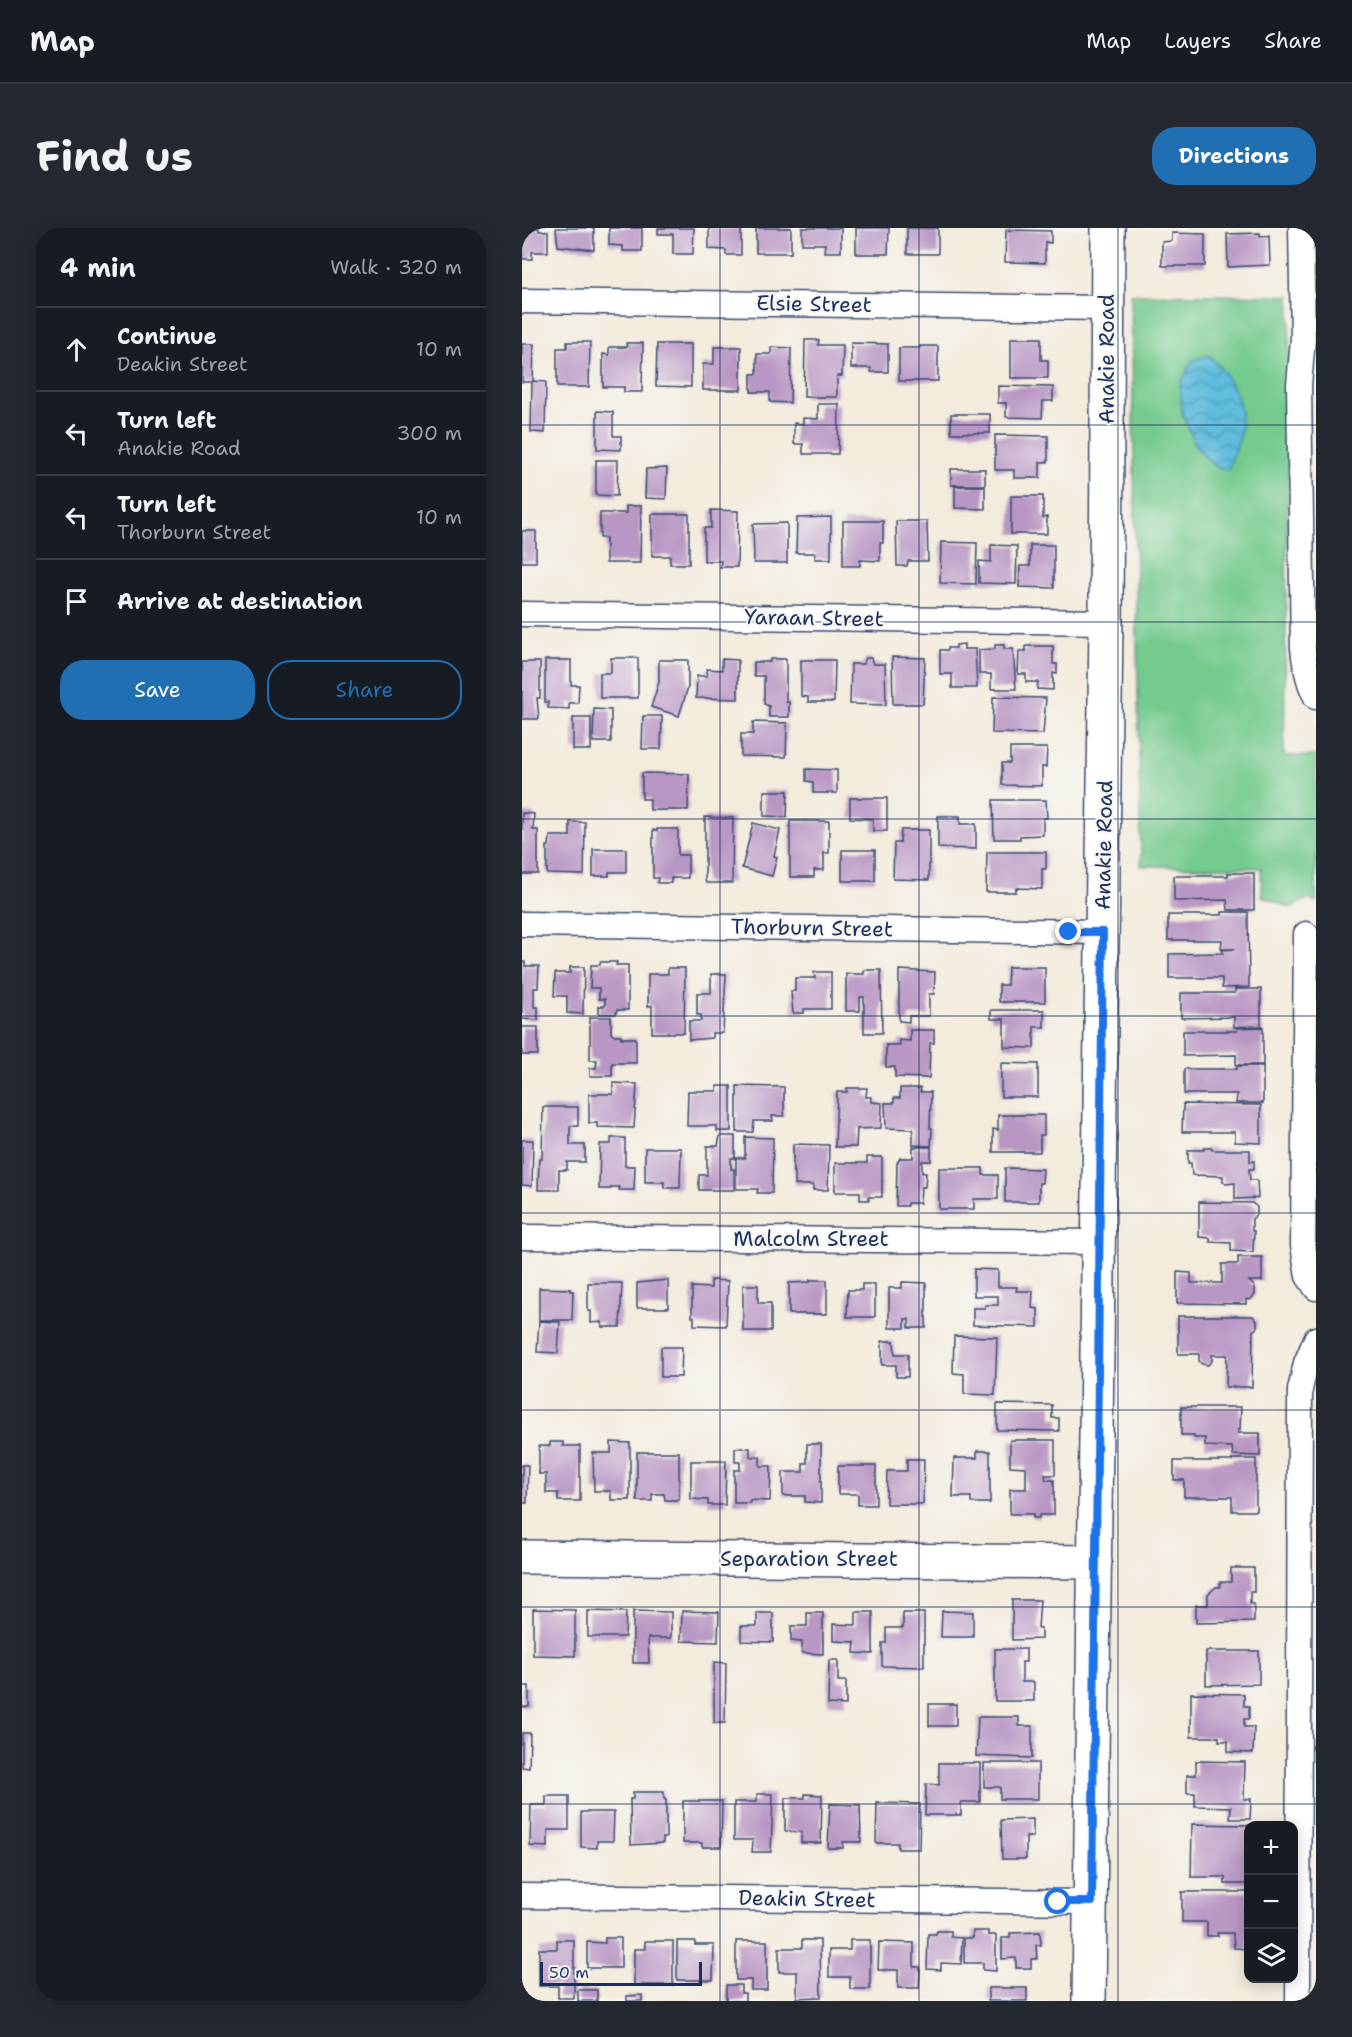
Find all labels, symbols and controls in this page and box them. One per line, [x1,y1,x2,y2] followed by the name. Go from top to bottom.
[30,22,95,60] text: Map
[1086,27,1131,55] text: Map
[1164,27,1231,55] text: Layers
[1264,27,1322,55] text: Share
[1152,127,1316,185] button: Directions
[36,128,193,184] text: Find us
[60,250,136,285] text: 4 min
[330,254,462,280] text: Walk · 320 m
[756,289,872,319] street label: Elsie Street
[1093,294,1121,424] street label: Anakie Road
[117,322,217,351] text: Continue
[60,333,93,366] icon: ahead
[416,336,462,362] text: 10 m
[117,351,248,377] text: Deakin Street
[117,406,216,435] text: Turn left
[60,417,93,450] icon: left
[396,420,462,446] text: 300 m
[117,435,241,461] text: Anakie Road
[117,490,216,519] text: Turn left
[60,501,93,534] icon: left
[416,504,462,530] text: 10 m
[117,519,271,545] text: Thorburn Street
[60,585,93,618] icon: arrive
[117,587,363,616] text: Arrive at destination
[744,603,884,633] street label: Yaraan Street
[60,660,255,720] button: Save
[267,660,462,720] button: Share
[1089,780,1119,910] street label: Anakie Road
[731,913,893,943] street label: Thorburn Street
[1055,918,1081,944] route end
[733,1225,889,1253] street label: Malcolm Street
[720,1545,898,1573] street label: Separation Street
[1244,1821,1298,1983] map controls
[1244,1821,1298,1875] button: +
[1244,1875,1298,1929] button: −
[738,1884,876,1914] street label: Deakin Street
[1044,1888,1070,1914] route start
[1244,1929,1298,1983] button: layers
[540,1959,702,1986] scale bar
[549,1962,589,1983] text: 50 m

